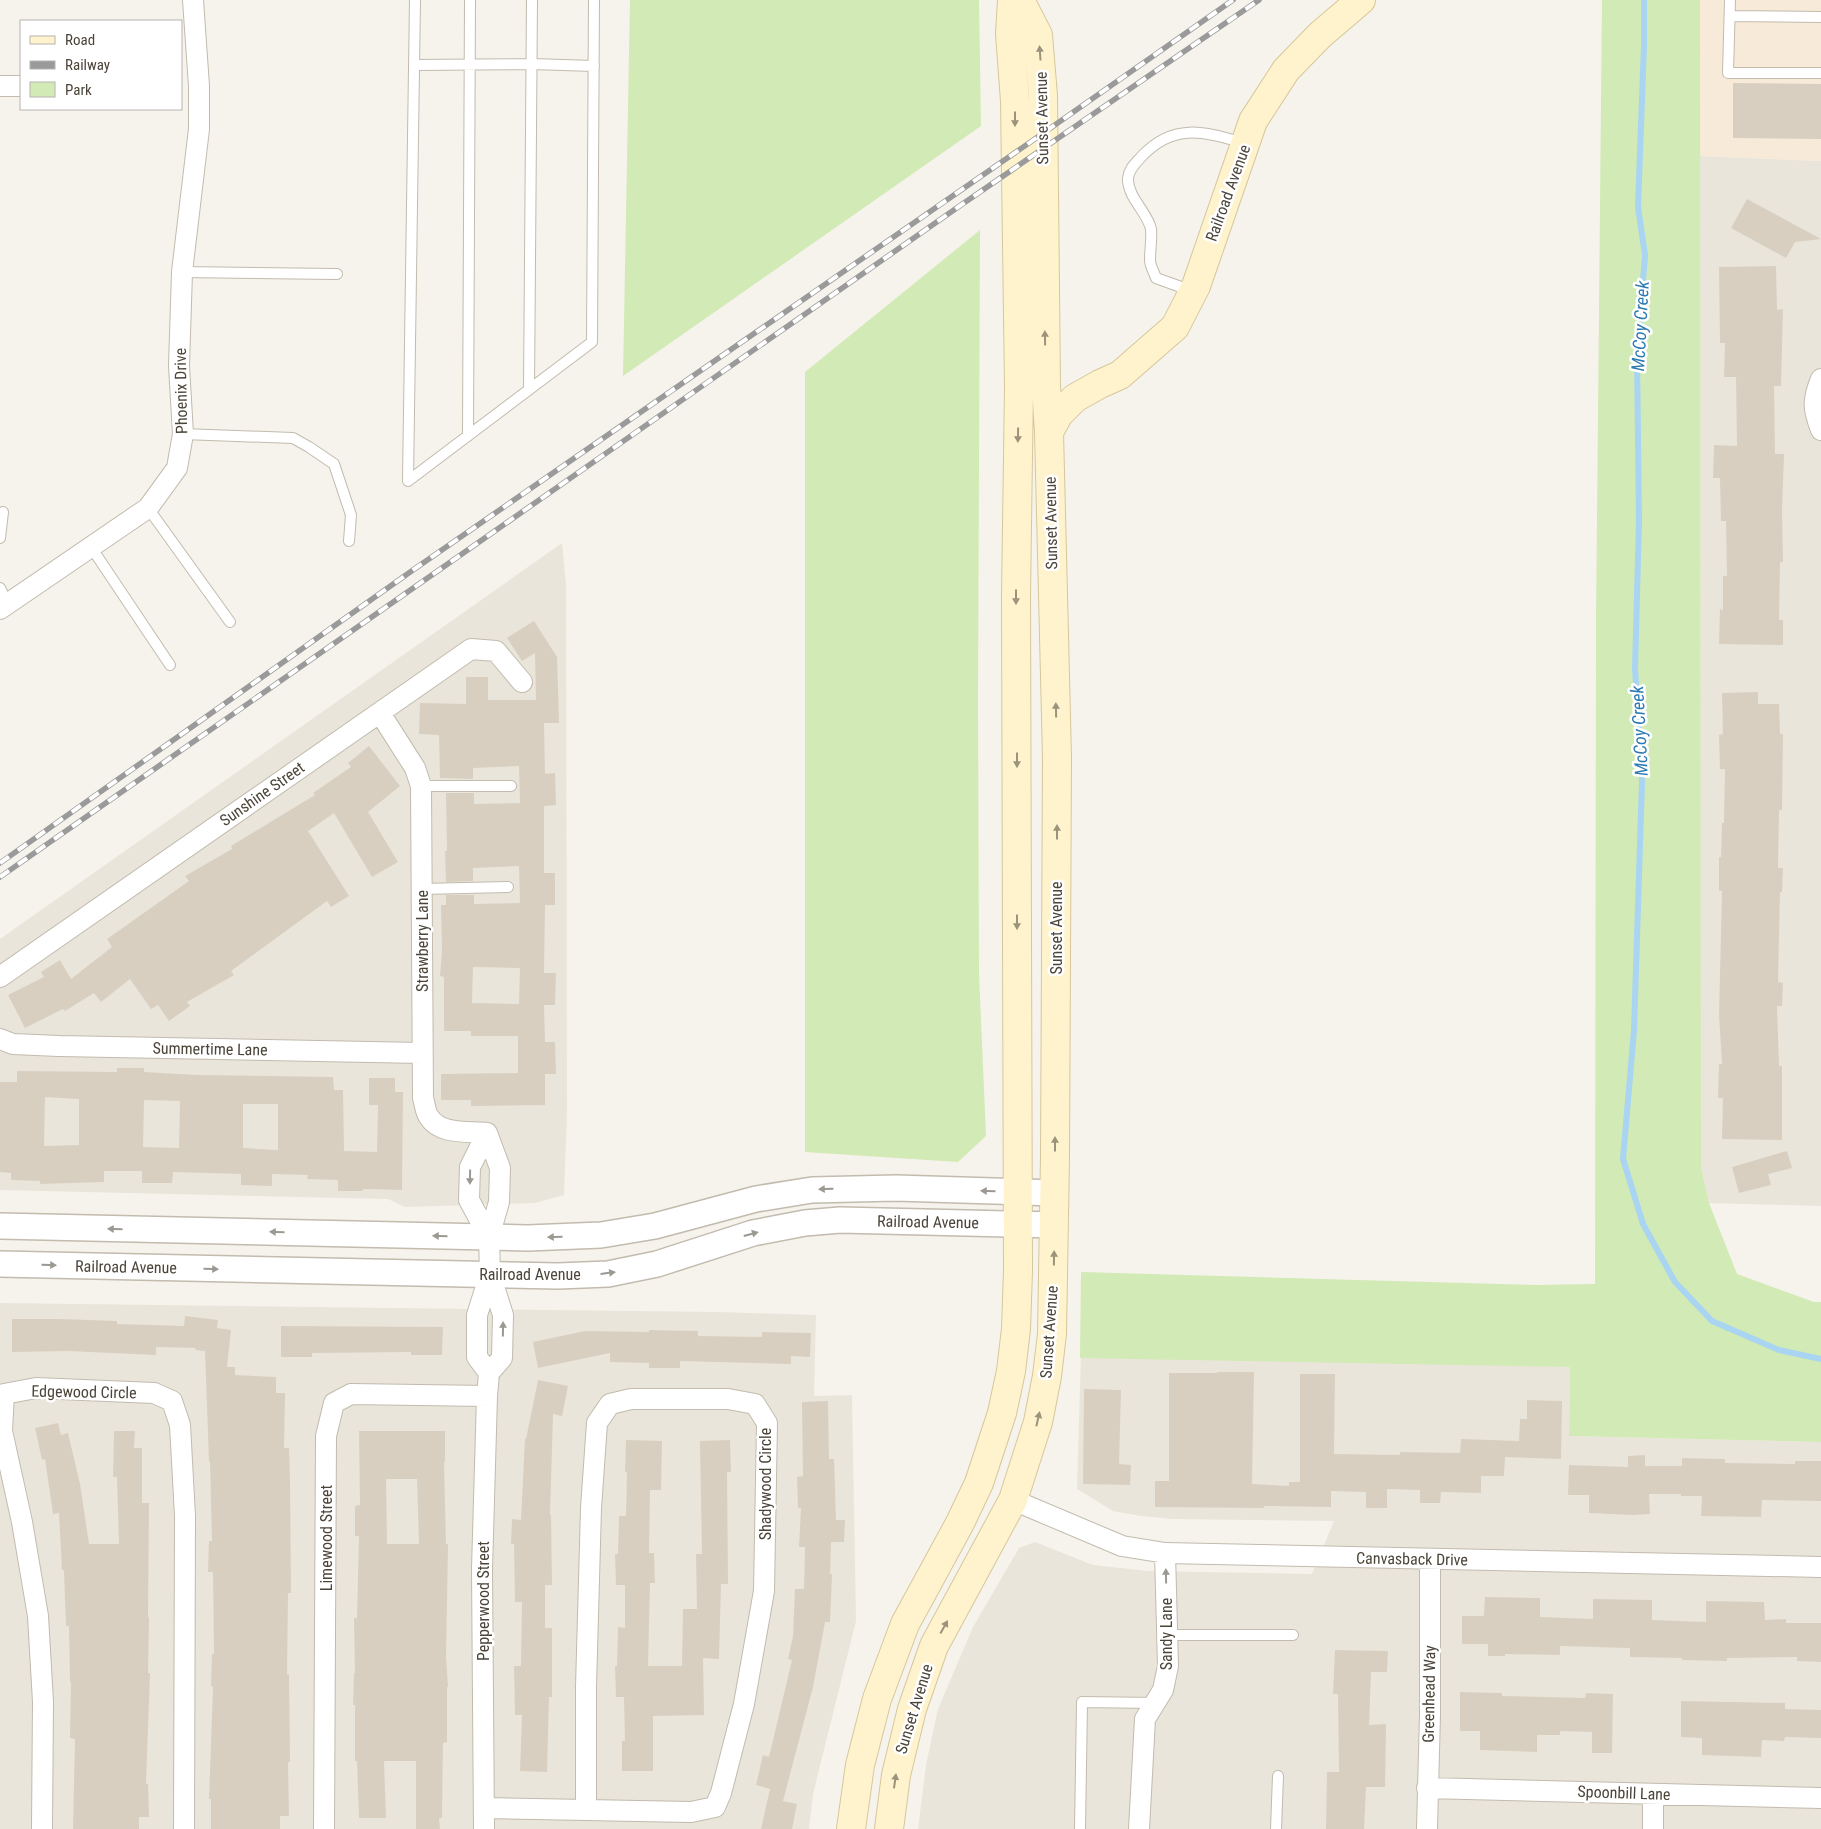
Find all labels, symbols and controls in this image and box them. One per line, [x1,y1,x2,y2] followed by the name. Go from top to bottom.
[20,20,182,110] legend
[65,31,95,49] text: Road
[1035,44,1043,60] one-way arrow
[65,56,110,74] text: Railway
[1032,71,1052,165] street label: Sunset Avenue
[65,81,92,99] text: Park
[1011,111,1019,127] one-way arrow
[1202,142,1254,244] street label: Railroad Avenue
[1627,279,1653,372] water label: McCoy Creek
[1041,329,1049,345] one-way arrow
[171,348,191,434] street label: Phoenix Drive
[1014,427,1022,443] one-way arrow
[1041,476,1061,570] street label: Sunset Avenue
[1012,589,1020,605] one-way arrow
[1626,684,1652,777] water label: McCoy Creek
[1052,701,1060,717] one-way arrow
[1013,752,1021,768] one-way arrow
[216,758,308,830] street label: Sunshine Street
[1053,824,1061,840] one-way arrow
[1047,881,1066,975] street label: Sunset Avenue
[413,890,432,992] street label: Strawberry Lane
[1013,914,1021,930] one-way arrow
[152,1038,268,1060] street label: Summertime Lane
[1051,1136,1059,1152] one-way arrow
[465,1170,473,1186] one-way arrow
[818,1185,834,1193] one-way arrow
[980,1187,996,1195] one-way arrow
[877,1212,979,1232] street label: Railroad Avenue
[107,1224,123,1232] one-way arrow
[269,1228,285,1236] one-way arrow
[744,1230,759,1238] one-way arrow
[432,1232,448,1240] one-way arrow
[547,1233,563,1241] one-way arrow
[1050,1249,1058,1265] one-way arrow
[75,1257,177,1277] street label: Railroad Avenue
[41,1261,57,1269] one-way arrow
[203,1265,219,1273] one-way arrow
[479,1265,581,1284] street label: Railroad Avenue
[601,1269,617,1277] one-way arrow
[1036,1285,1062,1379] street label: Sunset Avenue
[499,1321,507,1337] one-way arrow
[31,1382,137,1402] street label: Edgewood Circle
[1034,1411,1042,1426] one-way arrow
[756,1428,775,1540] street label: Shadywood Circle
[317,1485,336,1591] street label: Limewood Street
[474,1541,493,1661] street label: Pepperwood Street
[1356,1549,1468,1569] street label: Canvasback Drive
[1162,1568,1170,1584] one-way arrow
[1157,1598,1176,1670] street label: Sandy Lane
[940,1620,949,1633] one-way arrow
[1419,1645,1439,1743] street label: Greenhead Way
[891,1662,937,1756] street label: Sunset Avenue
[891,1772,899,1788] one-way arrow
[1577,1782,1671,1804] street label: Spoonbill Lane

